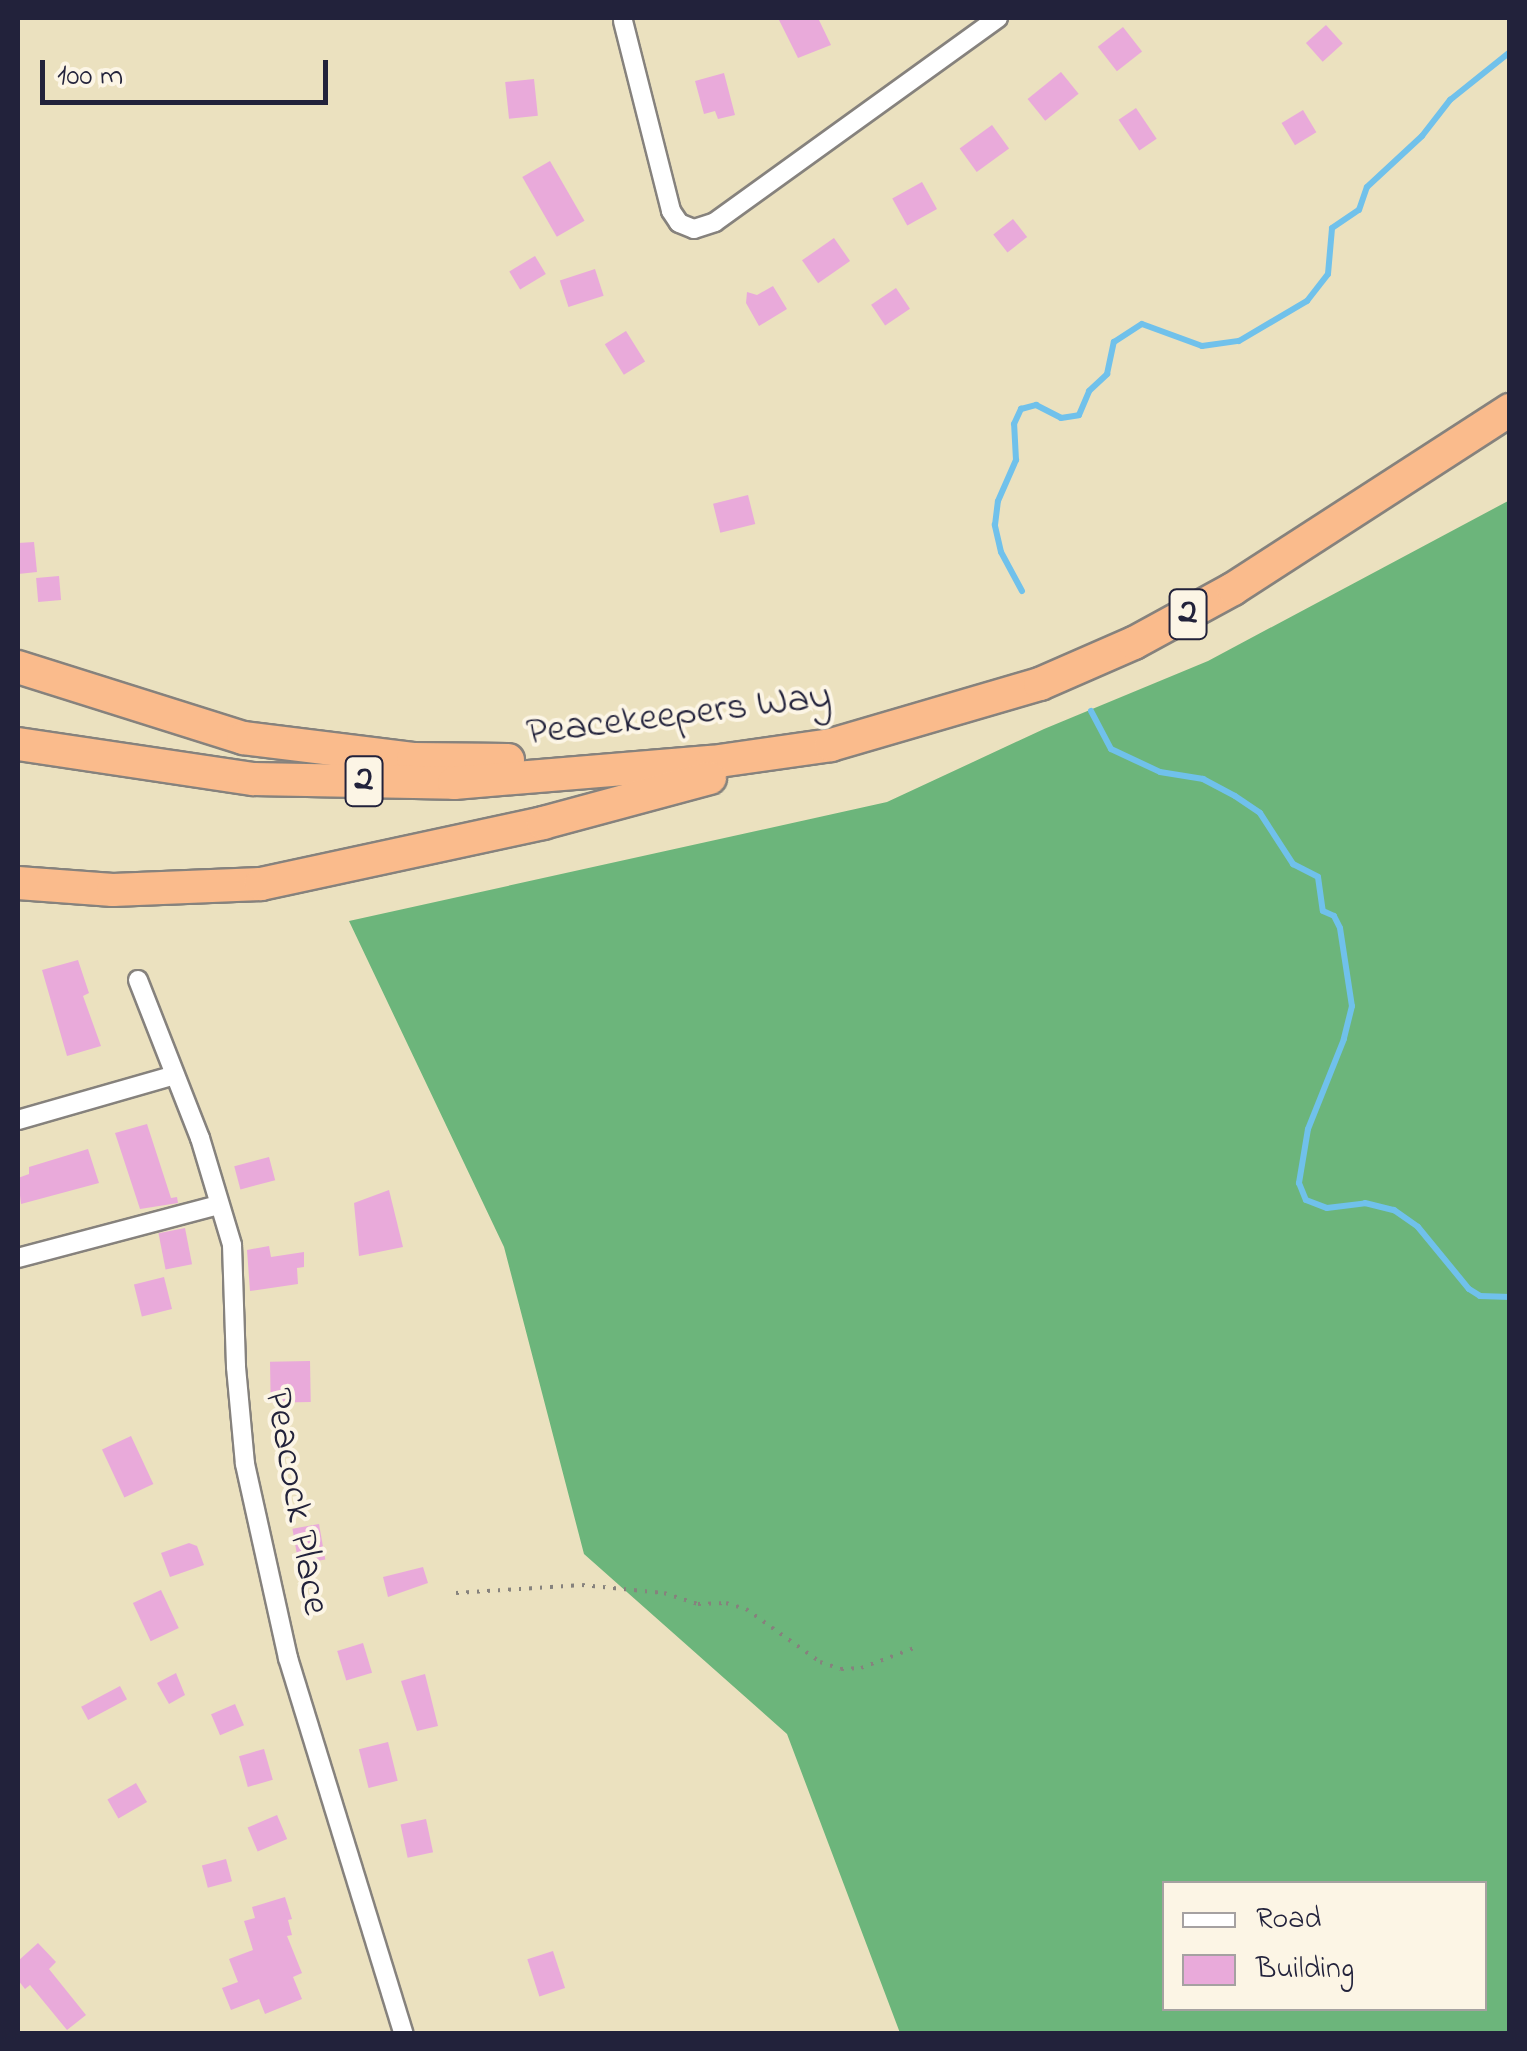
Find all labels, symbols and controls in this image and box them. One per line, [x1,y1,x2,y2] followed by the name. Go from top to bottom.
[45,40,332,102] scale bar
[57,55,123,99] text: 100 m
[1168,581,1208,647] road number: 2
[524,673,834,759] street label: Peacekeepers Way
[344,748,384,814] road number: 2
[251,1385,339,1619] street label: Peacock Place
[1162,1881,1487,2011] legend
[1256,1898,1321,1942] text: Road
[1256,1948,1354,1992] text: Building

